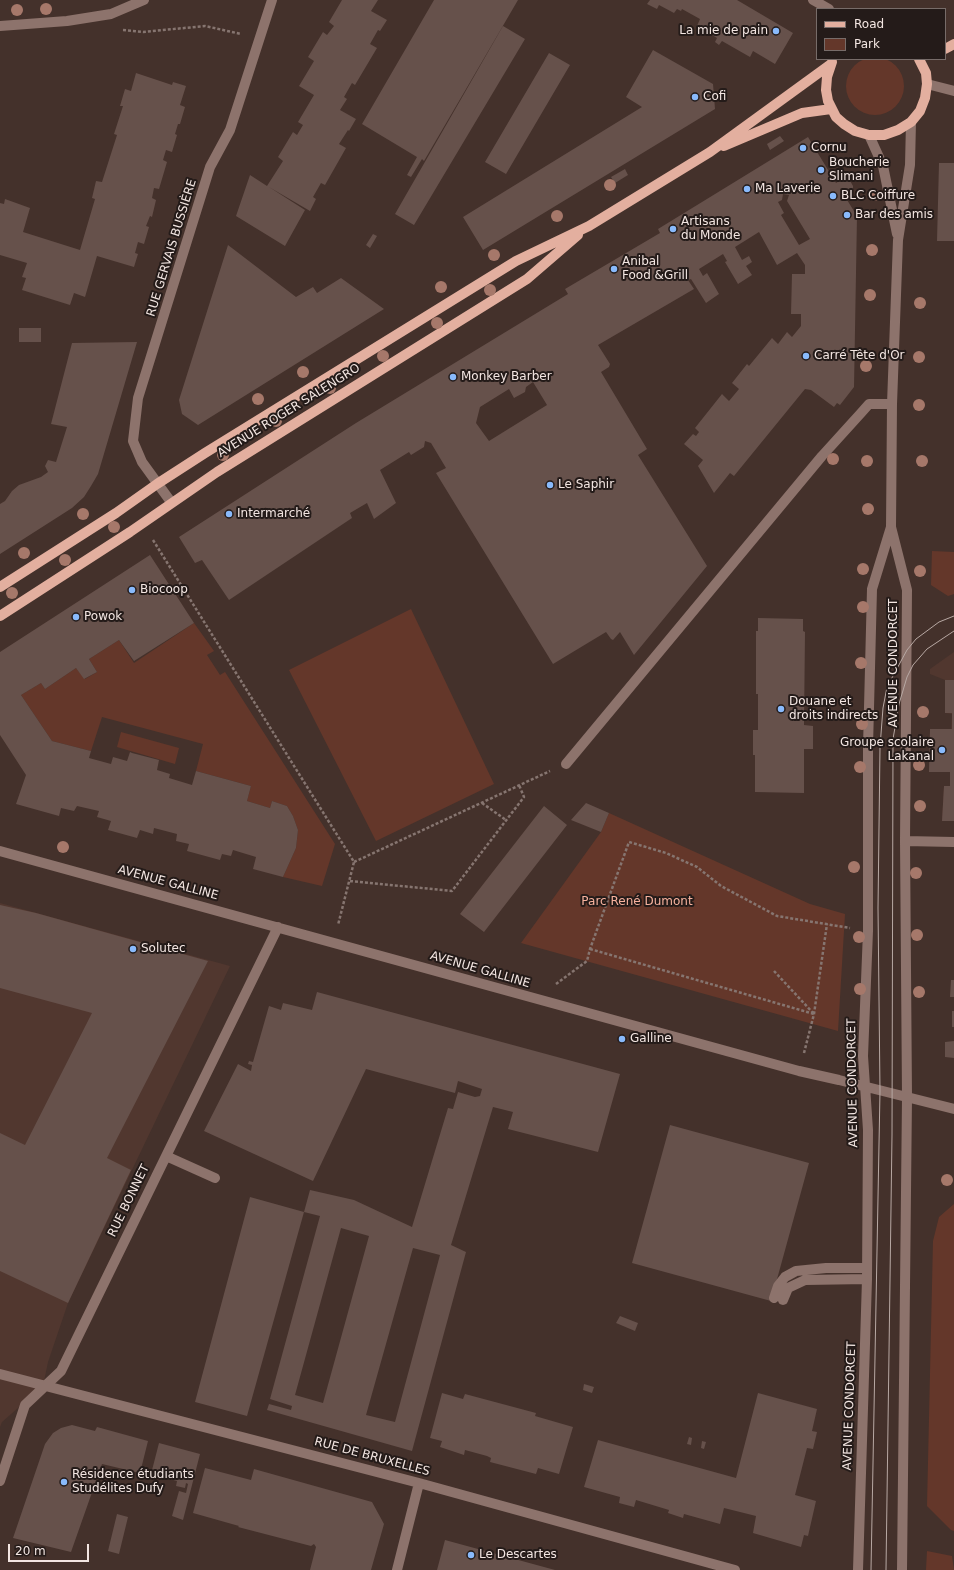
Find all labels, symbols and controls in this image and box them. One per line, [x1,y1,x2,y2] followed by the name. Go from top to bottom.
[816,8,946,60] legend
[854,17,884,31] text: Road
[679,24,768,38] place label: La mie de pain
[771,26,781,36] marker: La mie de pain
[854,37,880,51] text: Park
[703,90,726,104] place label: Cofi
[690,92,700,102] marker: Cofi
[811,141,847,155] place label: Cornu
[798,143,808,153] marker: Cornu
[829,156,889,184] place label: Boucherie Slimani
[816,165,826,175] marker: Boucherie Slimani
[144,178,200,318] street label: RUE GERVAIS BUSSIÈRE
[755,182,821,196] place label: Ma Laverie
[742,184,752,194] marker: Ma Laverie
[841,189,915,203] place label: BLC Coiffure
[828,191,838,201] marker: BLC Coiffure
[855,208,933,222] place label: Bar des amis
[842,210,852,220] marker: Bar des amis
[681,215,740,243] place label: Artisans du Monde
[668,224,678,234] marker: Artisans du Monde
[622,255,688,283] place label: Anibal Food &Grill
[609,264,619,274] marker: Anibal Food &Grill
[814,349,905,363] place label: Carré Tête d'Or
[801,351,811,361] marker: Carré Tête d'Or
[215,361,363,461] street label: AVENUE ROGER SALENGRO
[461,370,552,384] place label: Monkey Barber
[448,372,458,382] marker: Monkey Barber
[558,478,614,492] place label: Le Saphir
[545,480,555,490] marker: Le Saphir
[237,507,310,521] place label: Intermarché
[224,509,234,519] marker: Intermarché
[140,583,188,597] place label: Biocoop
[127,585,137,595] marker: Biocoop
[887,599,901,727] street label: AVENUE CONDORCET
[84,610,122,624] place label: Powok
[71,612,81,622] marker: Powok
[789,695,878,723] place label: Douane et droits indirects
[776,704,786,714] marker: Douane et droits indirects
[840,736,934,764] place label: Groupe scolaire Lakanal
[937,745,947,755] marker: Groupe scolaire Lakanal
[116,863,220,903] street label: AVENUE GALLINE
[581,895,693,909] park label: Parc René Dumont
[141,942,186,956] place label: Solutec
[128,944,138,954] marker: Solutec
[428,949,532,991] street label: AVENUE GALLINE
[845,1018,861,1148] street label: AVENUE CONDORCET
[630,1032,672,1046] place label: Galline
[617,1034,627,1044] marker: Galline
[105,1162,153,1240] street label: RUE BONNET
[841,1341,859,1471] street label: AVENUE CONDORCET
[313,1435,431,1479] street label: RUE DE BRUXELLES
[72,1468,194,1496] place label: Résidence étudiants Studélites Dufy
[59,1477,69,1487] marker: Résidence étudiants Studélites Dufy
[10,1536,91,1562] scale bar
[15,1544,46,1558] text: 20 m
[479,1548,557,1562] place label: Le Descartes
[466,1550,476,1560] marker: Le Descartes

